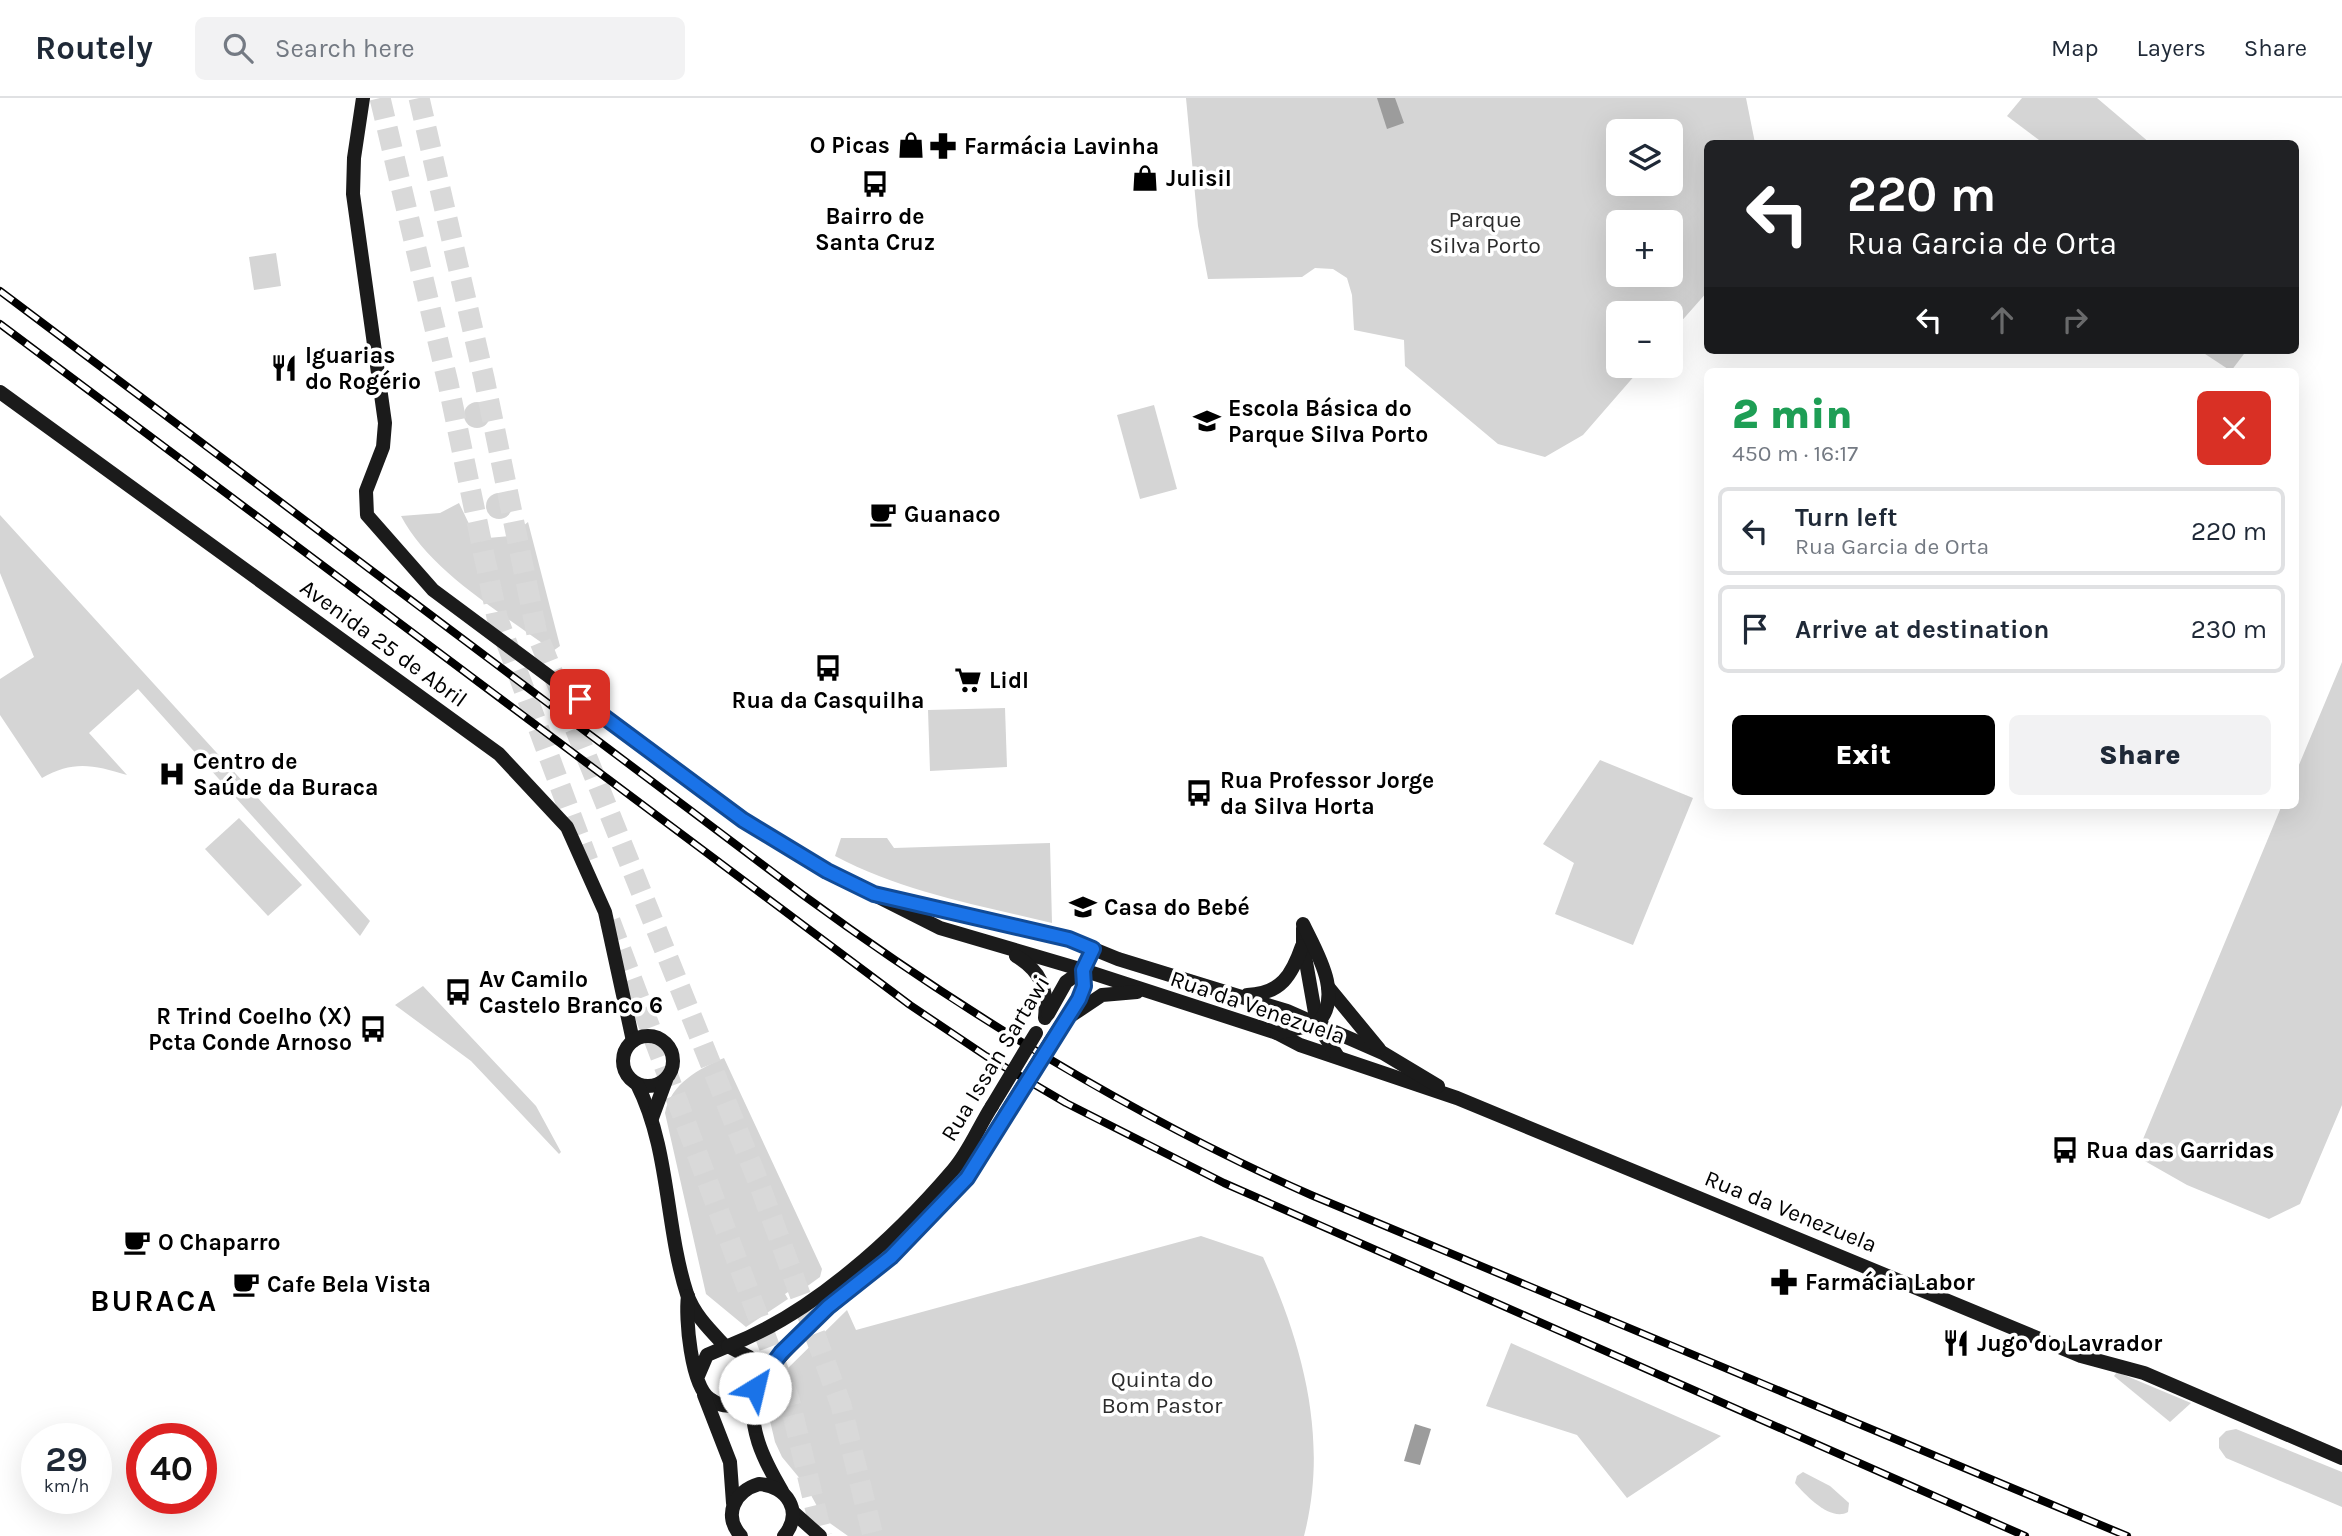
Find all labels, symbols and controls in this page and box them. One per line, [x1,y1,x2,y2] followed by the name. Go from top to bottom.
[195,17,685,80] search box
[35,29,153,67] text: Routely
[219,29,257,67] icon: search
[275,33,415,64] text: Search here
[2051,34,2099,62] text: Map
[2137,34,2206,62] text: Layers
[2244,34,2307,62] text: Share
[1606,119,1683,378] map controls
[1606,119,1683,196] button: layers
[896,130,926,160] shop icon: O Picas
[928,131,958,161] pharmacy icon: Farmácia Lavinha
[810,132,890,159] place label: O Picas
[964,133,1159,160] place label: Farmácia Lavinha
[1130,163,1160,193] shop icon: Julisil
[1166,165,1232,192] place label: Julisil
[1847,166,1996,223] text: 220 m
[1732,168,1823,259] icon: left
[860,169,890,199] bus stop icon: Bairro de Santa Cruz
[815,203,935,256] place label: Bairro de Santa Cruz
[1429,206,1541,259] park label: Parque Silva Porto
[1606,210,1683,287] button: +
[1847,225,2117,262] text: Rua Garcia de Orta
[1606,301,1683,378] button: −
[1910,301,1948,339] icon: left
[1983,301,2021,339] icon: ahead
[2056,301,2094,339] icon: right
[305,342,421,395] place label: Iguarias do Rogério
[269,353,299,383] restaurant icon: Iguarias do Rogério
[1732,389,1852,439] text: 2 min
[2197,391,2271,465] button: close
[1228,395,1428,448] place label: Escola Básica do Parque Silva Porto
[1192,406,1222,436] school or university icon: Escola Básica do Parque Silva Porto
[1732,440,1858,467] text: 450 m · 16:17
[868,499,898,529] cafe icon: Guanaco
[904,501,1000,528] place label: Guanaco
[1795,502,1897,533] text: Turn left
[1736,512,1774,550] icon: left
[2191,516,2267,547] text: 220 m
[1795,533,1989,560] text: Rua Garcia de Orta
[295,574,472,713] street label: Avenida 25 de Abril
[1736,610,1774,648] icon: arrive
[1795,614,2049,645] text: Arrive at destination
[2191,614,2267,645] text: 230 m
[813,653,843,683] bus stop icon: Rua da Casquilha
[953,665,983,695] supermarket icon: Lidl
[989,667,1029,694] place label: Lidl
[550,669,610,729] pin
[561,680,599,718] icon: arrive
[732,687,924,714] place label: Rua da Casquilha
[1732,715,1995,795] button: Exit
[2009,715,2271,795] button: Share
[193,748,379,801] place label: Centro de Saúde da Buraca
[157,759,187,789] hospital icon: Centro de Saúde da Buraca
[1220,767,1434,820] place label: Rua Professor Jorge da Silva Horta
[1184,778,1214,808] bus stop icon: Rua Professor Jorge da Silva Horta
[1068,892,1098,922] school or university icon: Casa do Bebé
[1104,894,1250,921] place label: Casa do Bebé
[1167,965,1349,1050] street label: Rua da Venezuela
[479,966,663,1019] place label: Av Camilo Castelo Branco 6
[935,971,1056,1146] street label: Rua Issan Sartawi
[443,977,473,1007] bus stop icon: Av Camilo Castelo Branco 6
[148,1003,352,1056] place label: R Trind Coelho (X) Pcta Conde Arnoso
[358,1014,388,1044] bus stop icon: R Trind Coelho (X) Pcta Conde Arnoso
[2050,1135,2080,1165] bus stop icon: Rua das Garridas
[2086,1137,2274,1164] place label: Rua das Garridas
[1701,1165,1881,1258] street label: Rua da Venezuela
[122,1227,152,1257] cafe icon: O Chaparro
[158,1229,280,1256] place label: O Chaparro
[1769,1267,1799,1297] pharmacy icon: Farmácia Labor
[231,1269,261,1299] cafe icon: Cafe Bela Vista
[1805,1269,1975,1296] place label: Farmácia Labor
[267,1271,431,1298] place label: Cafe Bela Vista
[90,1283,218,1319] district label: BURACA
[1941,1328,1971,1358] restaurant icon: Jugo do Lavrador
[1977,1330,2162,1357] place label: Jugo do Lavrador
[718,1351,792,1425] position arrow
[1102,1366,1223,1419] park label: Quinta do Bom Pastor
[126,1423,217,1514] speed limit sign: 40
[45,1439,88,1480] text: 29
[44,1475,89,1497] text: km/h

